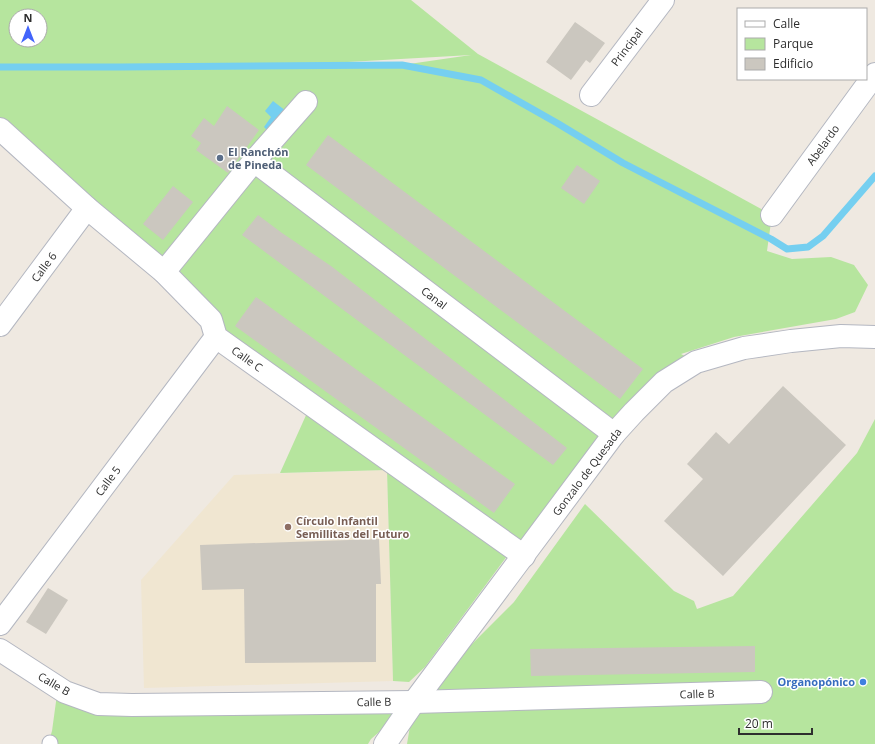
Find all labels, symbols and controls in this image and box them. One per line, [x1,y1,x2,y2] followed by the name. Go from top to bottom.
[8,8,48,48] north arrow
[737,8,867,80] legend
[24,10,32,25] text: N
[773,15,800,32] text: Calle
[607,24,646,69] street label: Principal
[773,35,813,52] text: Parque
[773,55,813,72] text: Edificio
[803,121,843,168] street label: Abelardo
[228,144,288,172] place label: El Ranchón de Pineda
[215,153,225,163] marker: El Ranchón de Pineda
[27,249,60,285] street label: Calle 6
[418,283,450,312] street label: Canal
[229,343,266,375] street label: Calle C
[549,425,625,519] street label: Gonzalo de Quesada
[91,463,124,499] street label: Calle 5
[296,513,409,541] place label: Círculo Infantil Semillitas del Futuro
[283,522,293,532] marker: Círculo Infantil Semillitas del Futuro
[35,668,73,699] street label: Calle B
[778,674,855,689] place label: Organopónico
[858,677,868,687] marker: Organopónico
[679,685,715,702] street label: Calle B
[356,694,391,709] street label: Calle B
[739,710,812,736] scale bar
[745,715,773,732] text: 20 m

